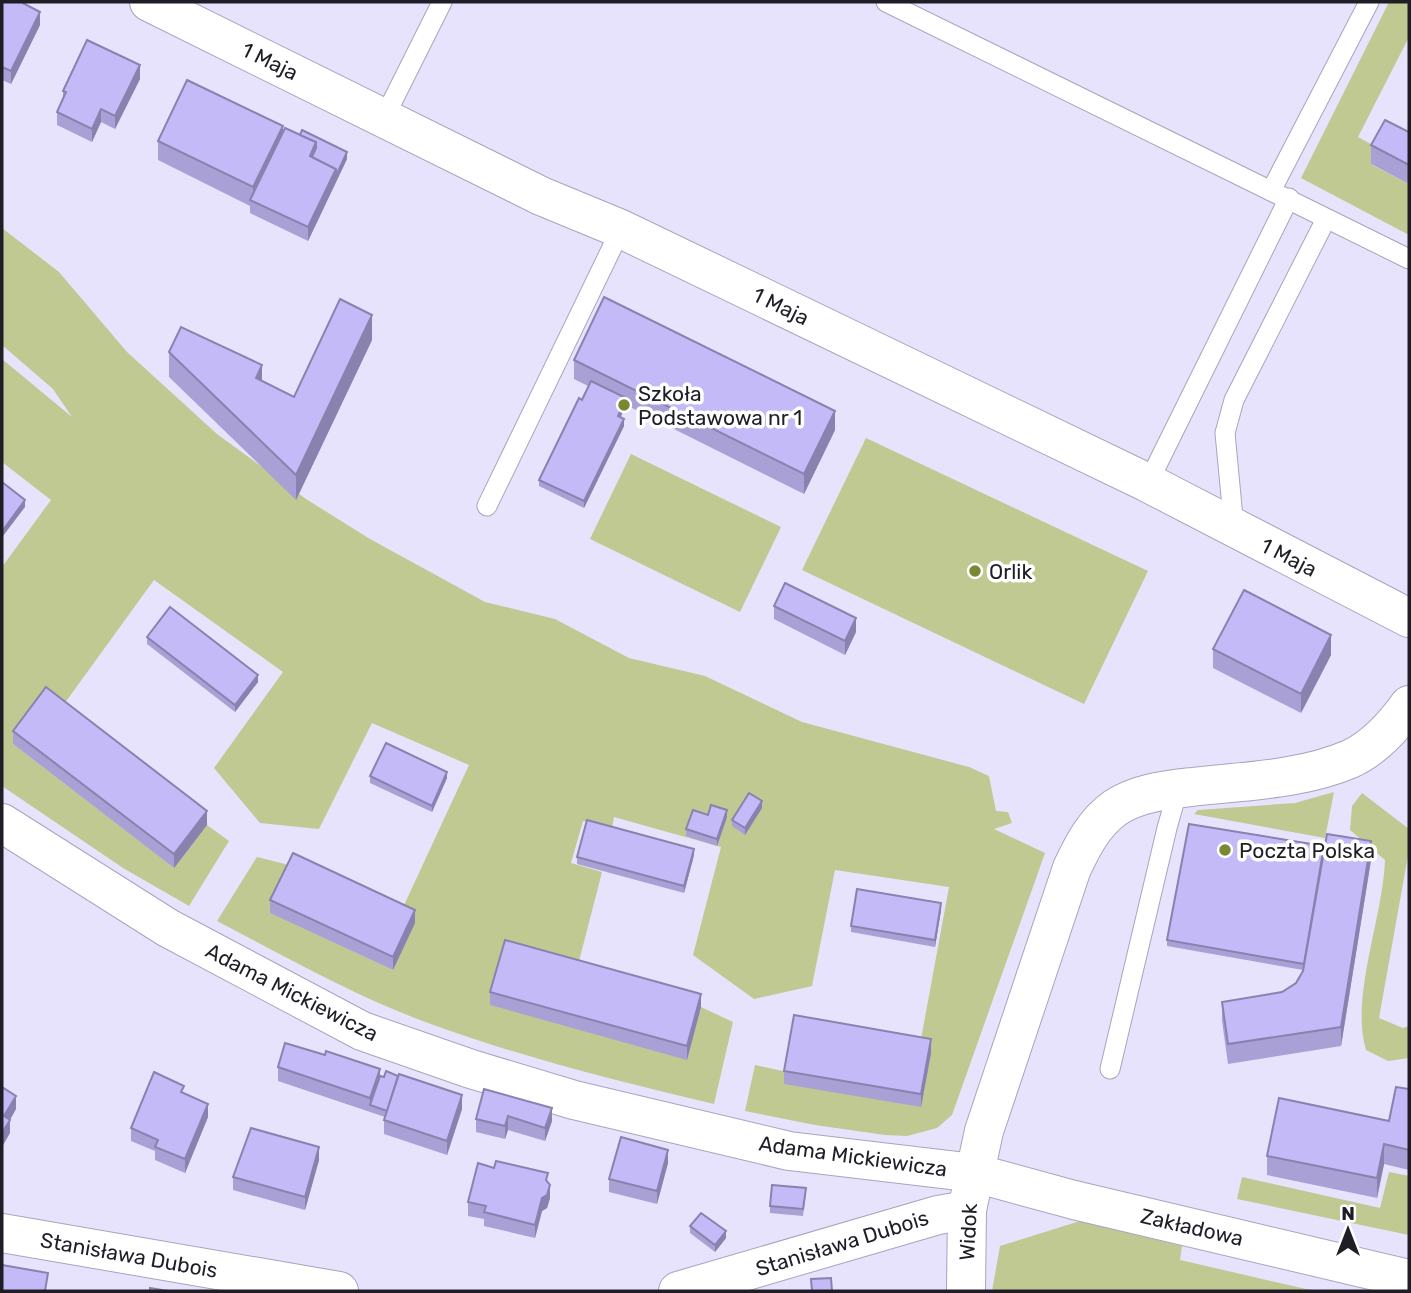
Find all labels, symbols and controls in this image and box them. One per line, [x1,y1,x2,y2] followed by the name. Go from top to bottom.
[238,37,302,85] street label: 1 Maja
[749,282,813,330] street label: 1 Maja
[638,381,802,430] place label: Szkoła Podstawowa nr 1
[616,397,632,413] marker: Szkoła Podstawowa nr 1
[1257,532,1321,582] street label: 1 Maja
[989,559,1032,584] place label: Orlik
[967,563,983,579] marker: Orlik
[1239,838,1375,863] place label: Poczta Polska
[1217,842,1233,858] marker: Poczta Polska
[202,938,382,1046] street label: Adama Mickiewicza
[757,1130,949,1182] street label: Adama Mickiewicza
[1313,1195,1383,1265] north arrow
[1341,1202,1355,1225] text: N
[954,1203,982,1261] street label: Widok
[1138,1203,1246,1251] street label: Zakładowa
[753,1205,931,1281] street label: Stanisława Dubois
[38,1227,220,1283] street label: Stanisława Dubois

